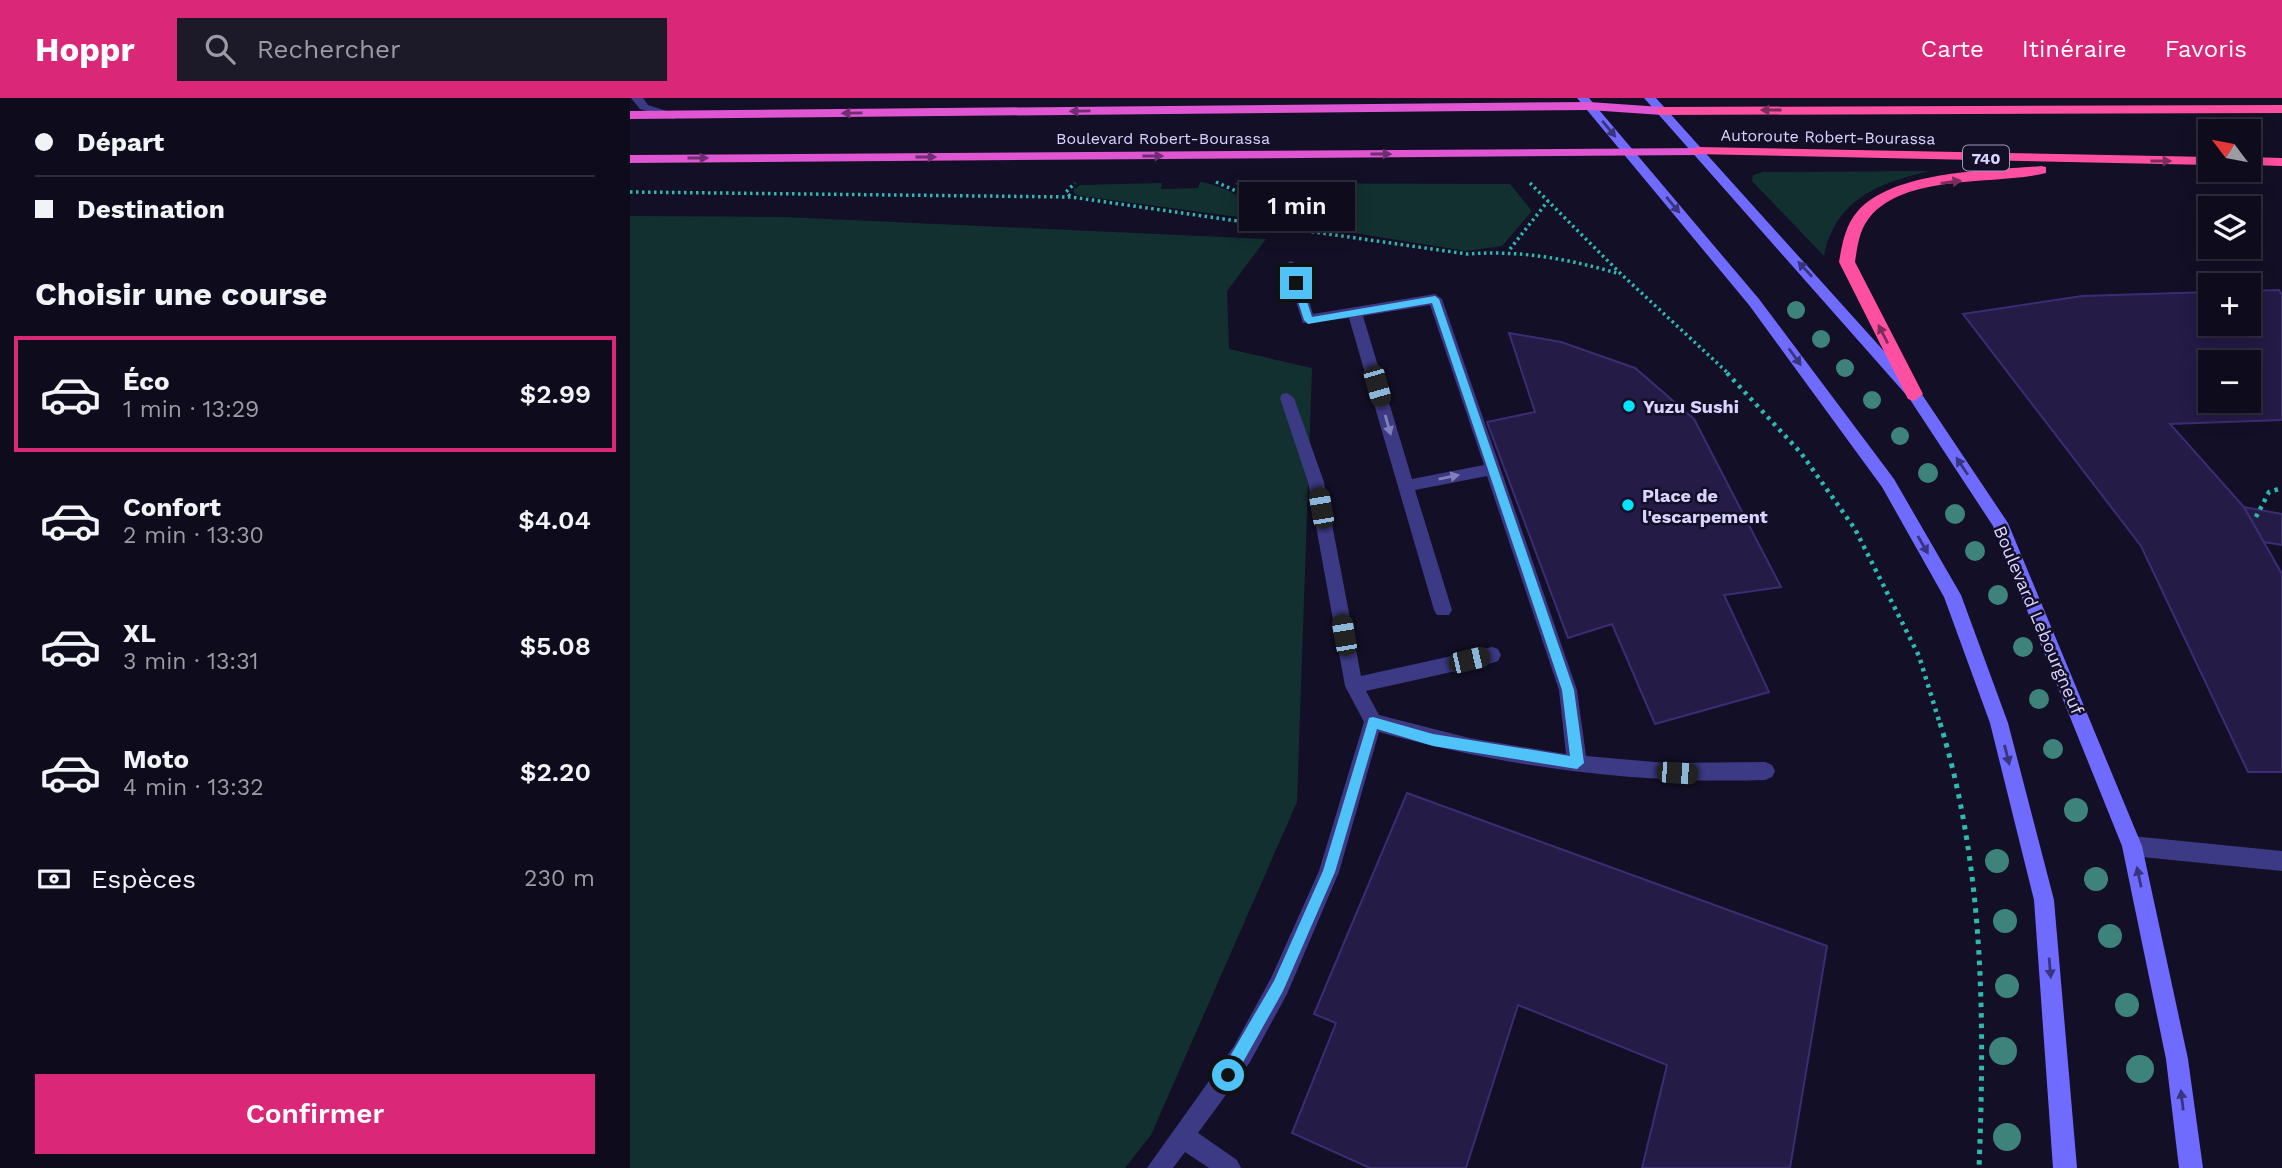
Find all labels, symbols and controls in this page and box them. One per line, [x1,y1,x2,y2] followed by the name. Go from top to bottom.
[177,18,667,81] search box
[35,30,135,69] text: Hoppr
[201,30,239,68] icon: search
[257,34,401,64] text: Rechercher
[1921,35,1984,63] text: Carte
[2022,35,2127,63] text: Itinéraire
[2165,35,2247,63] text: Favoris
[1760,104,1782,116] one-way arrow
[1069,105,1091,117] one-way arrow
[841,107,863,119] one-way arrow
[2198,119,2261,182] north arrow
[2198,119,2261,413] map controls
[1601,121,1616,138] one-way arrow
[1720,126,1936,148] street label: Autoroute Robert-Bourassa
[77,127,164,157] text: Départ
[1056,129,1270,148] street label: Boulevard Robert-Bourassa
[1963,146,2009,170] road number: 740
[1370,148,1392,160] one-way arrow
[1142,150,1164,162] one-way arrow
[915,151,937,163] one-way arrow
[687,152,709,164] one-way arrow
[2151,155,2173,167] one-way arrow
[1940,176,1962,187] one-way arrow
[1238,181,1354,230] callout: 1 min
[1267,193,1327,220] text: 1 min
[77,194,225,224] text: Destination
[2198,196,2261,259] button: layers
[1665,197,1680,214] one-way arrow
[1797,260,1813,278] one-way arrow
[1280,267,1312,299] route end
[2198,273,2261,336] button: +
[35,275,327,313] text: Choisir une course
[1878,323,1890,343] one-way arrow
[1788,348,1802,366] one-way arrow
[2198,350,2261,413] button: −
[39,363,102,426] icon: car
[1362,363,1393,409] car
[123,366,170,396] text: Éco
[520,379,591,409] text: $2.99
[123,396,259,423] text: 1 min · 13:29
[1643,396,1739,417] place label: Yuzu Sushi
[1621,398,1637,414] marker: Yuzu Sushi
[1384,415,1394,436] one-way arrow
[1955,457,1969,475] one-way arrow
[1438,472,1460,483] one-way arrow
[1308,485,1335,531] car
[1642,485,1768,527] place label: Place de l'escarpement
[39,489,102,552] icon: car
[123,492,221,522] text: Confort
[1620,497,1636,513] marker: Place de l'escarpement
[518,505,591,535] text: $4.04
[123,522,264,549] text: 2 min · 13:30
[1990,522,2088,718] street label: Boulevard Lebourgneuf
[1917,535,1929,554] one-way arrow
[1331,612,1358,658] car
[39,615,102,678] icon: car
[123,618,156,648] text: XL
[520,631,591,661] text: $5.08
[1447,645,1492,675] car
[123,648,259,675] text: 3 min · 13:31
[39,741,102,804] icon: car
[123,744,189,774] text: Moto
[2002,744,2013,766] one-way arrow
[520,757,591,787] text: $2.20
[1656,761,1699,785] car
[123,774,264,801] text: 4 min · 13:32
[35,860,73,898] icon: cash
[91,864,196,894] text: Espèces
[524,865,595,892] text: 230 m
[2133,866,2144,888] one-way arrow
[2045,957,2056,979] one-way arrow
[1212,1059,1244,1091] route start
[35,1074,595,1154] button: Confirmer
[2177,1089,2188,1111] one-way arrow

